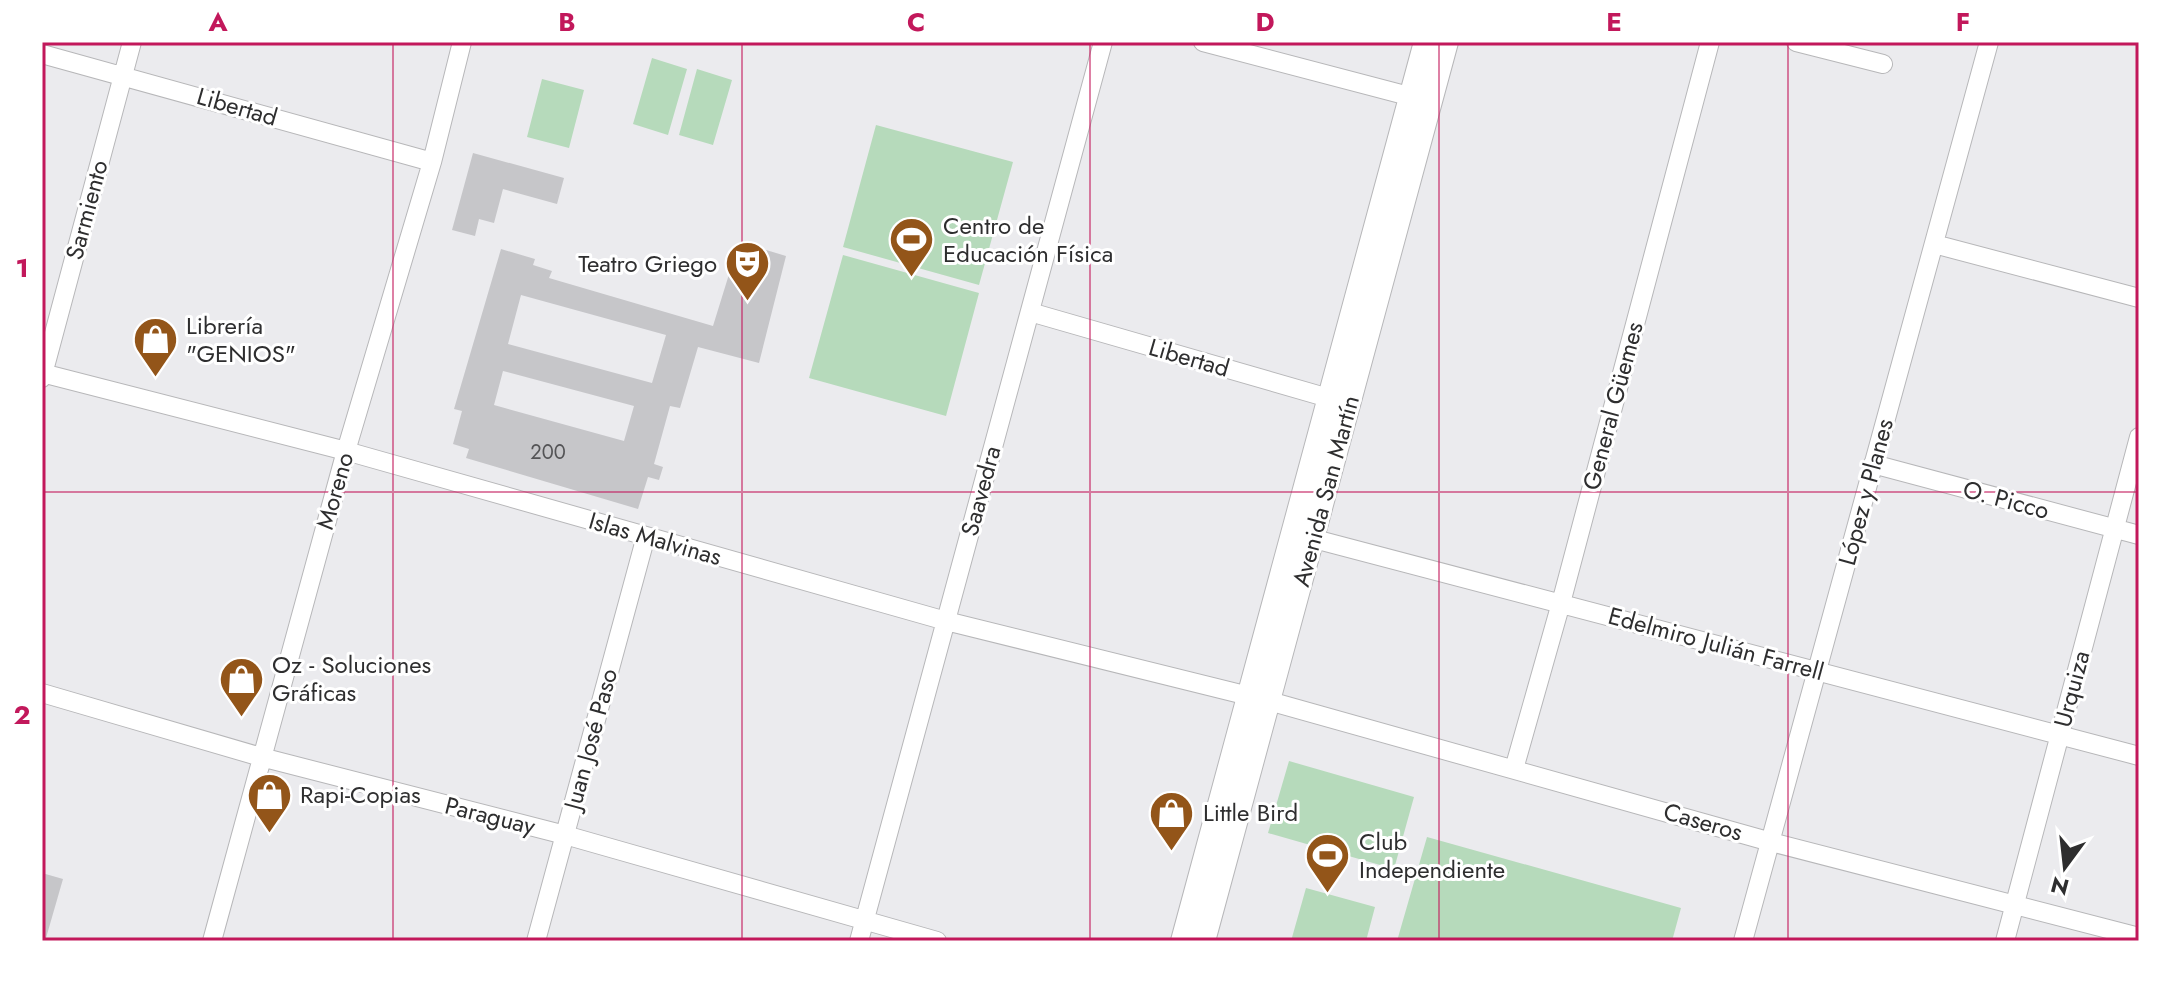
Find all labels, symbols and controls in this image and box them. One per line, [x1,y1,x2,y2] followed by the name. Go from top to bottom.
[207,3,228,41] text: A
[558,3,576,41] text: B
[907,3,925,41] text: C
[1255,3,1275,41] text: D
[1606,3,1622,41] text: E
[1956,3,1970,41] text: F
[193,78,282,135] street label: Libertad
[56,156,117,264] street label: Sarmiento
[943,208,1113,271] place label: Centro de Educación Física
[888,216,936,279] sports icon: Centro de Educación Física
[724,240,772,303] theatre icon: Teatro Griego
[578,246,717,281] place label: Teatro Griego
[15,249,29,287] text: 1
[186,308,296,371] place label: Librería "GENIOS"
[131,316,179,379] shop icon: Librería "GENIOS"
[1573,318,1652,494] street label: General Güemes
[1145,329,1234,386] street label: Libertad
[1283,391,1368,590] street label: Avenida San Martín
[1829,415,1902,569] street label: López y Planes
[530,438,566,467] house number: 200
[952,442,1009,540] street label: Saavedra
[307,448,362,533] street label: Moreno
[1959,471,2053,528] street label: O. Picco
[585,503,726,574] street label: Islas Malvinas
[1604,598,1828,689] street label: Edelmiro Julián Farrell
[272,647,431,710] place label: Oz - Soluciones Gráficas
[2045,647,2099,731] street label: Urquiza
[217,655,265,718] shop icon: Oz - Soluciones Gráficas
[554,665,626,816] street label: Juan José Paso
[13,696,31,734] text: 2
[245,771,293,834] shop icon: Rapi-Copias
[300,777,421,812] place label: Rapi-Copias
[441,787,539,844] street label: Paraguay
[1148,789,1196,852] shop icon: Little Bird
[1660,794,1747,849] street label: Caseros
[1203,795,1298,830] place label: Little Bird
[1359,824,1505,887] place label: Club Independiente
[2025,827,2105,907] north arrow
[1304,832,1352,895] sports icon: Club Independiente
[2047,869,2072,904] text: N

